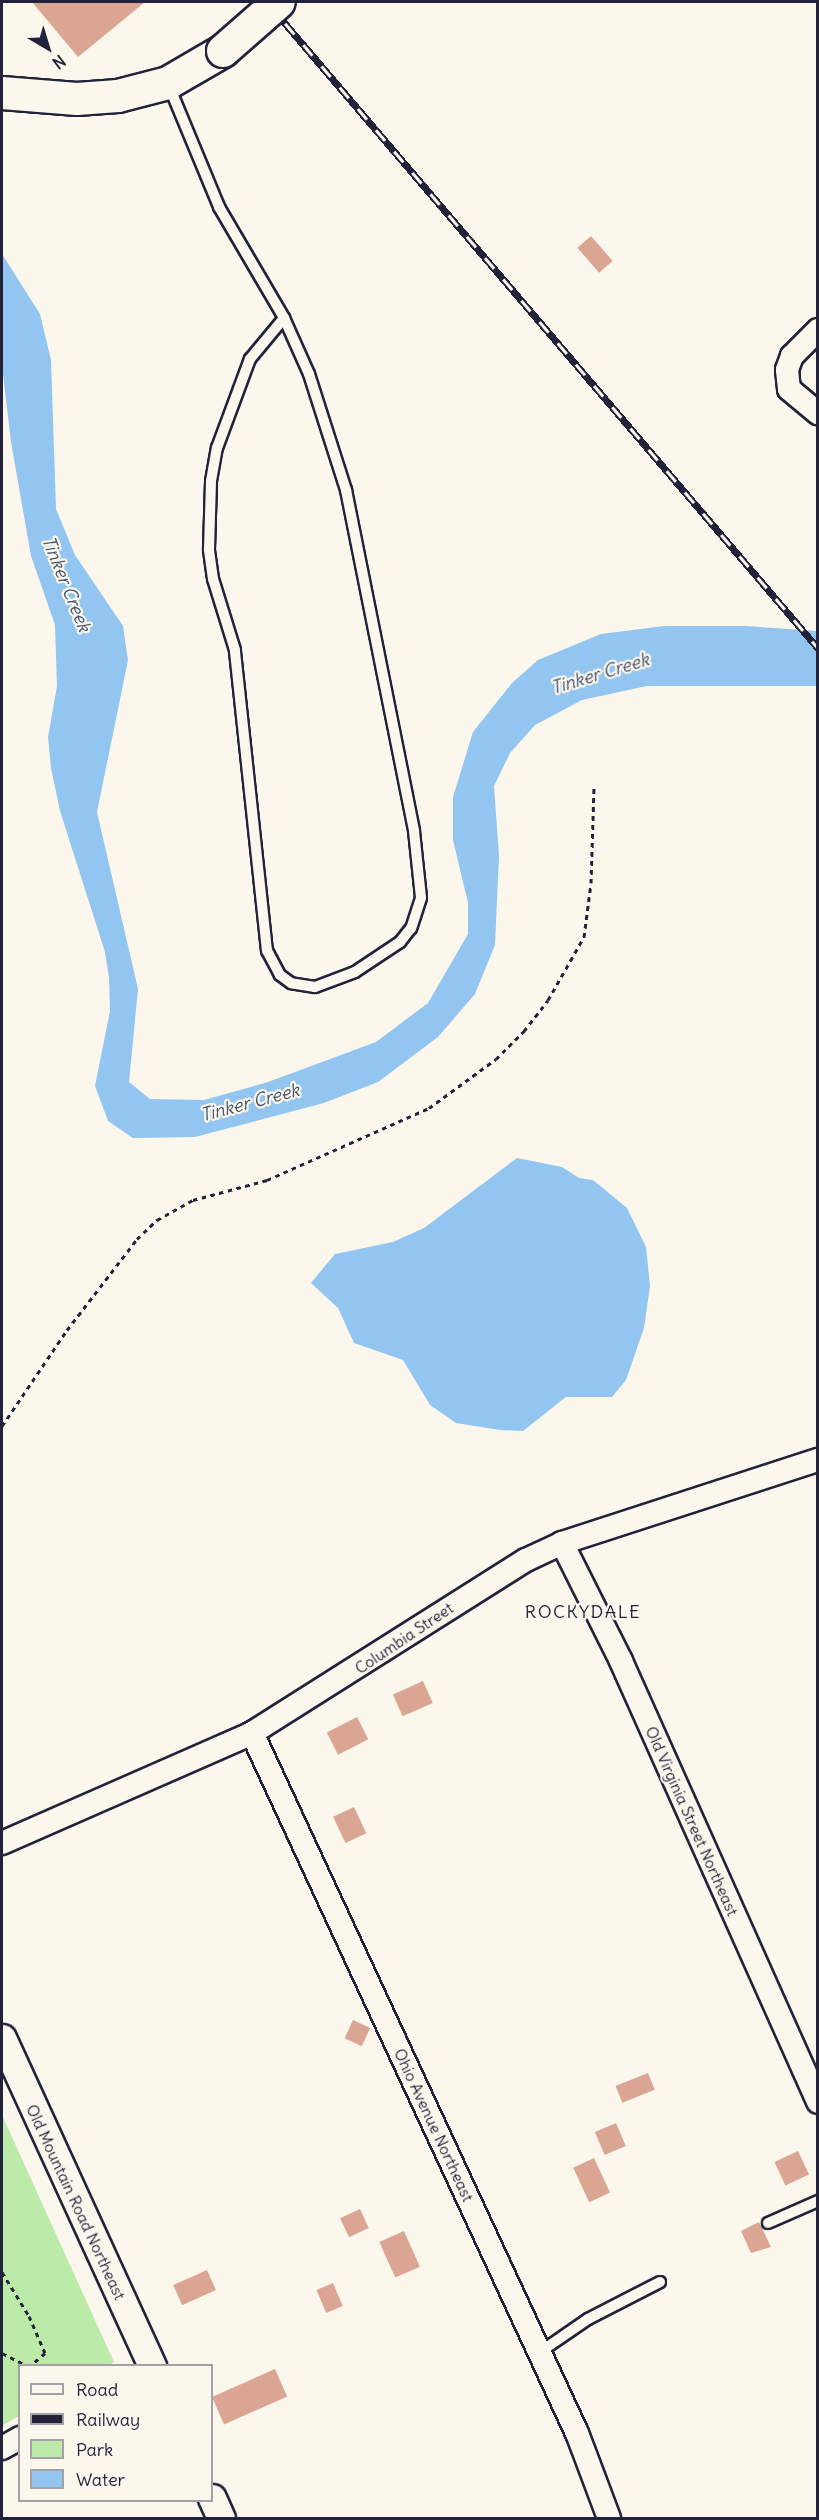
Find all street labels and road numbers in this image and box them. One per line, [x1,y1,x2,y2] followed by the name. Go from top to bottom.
[351,1598,457,1678] street label: Columbia Street
[641,1723,743,1919] street label: Old Virginia Street Northeast
[390,2045,478,2205] street label: Ohio Avenue Northeast
[22,2101,130,2303] street label: Old Mountain Road Northeast

